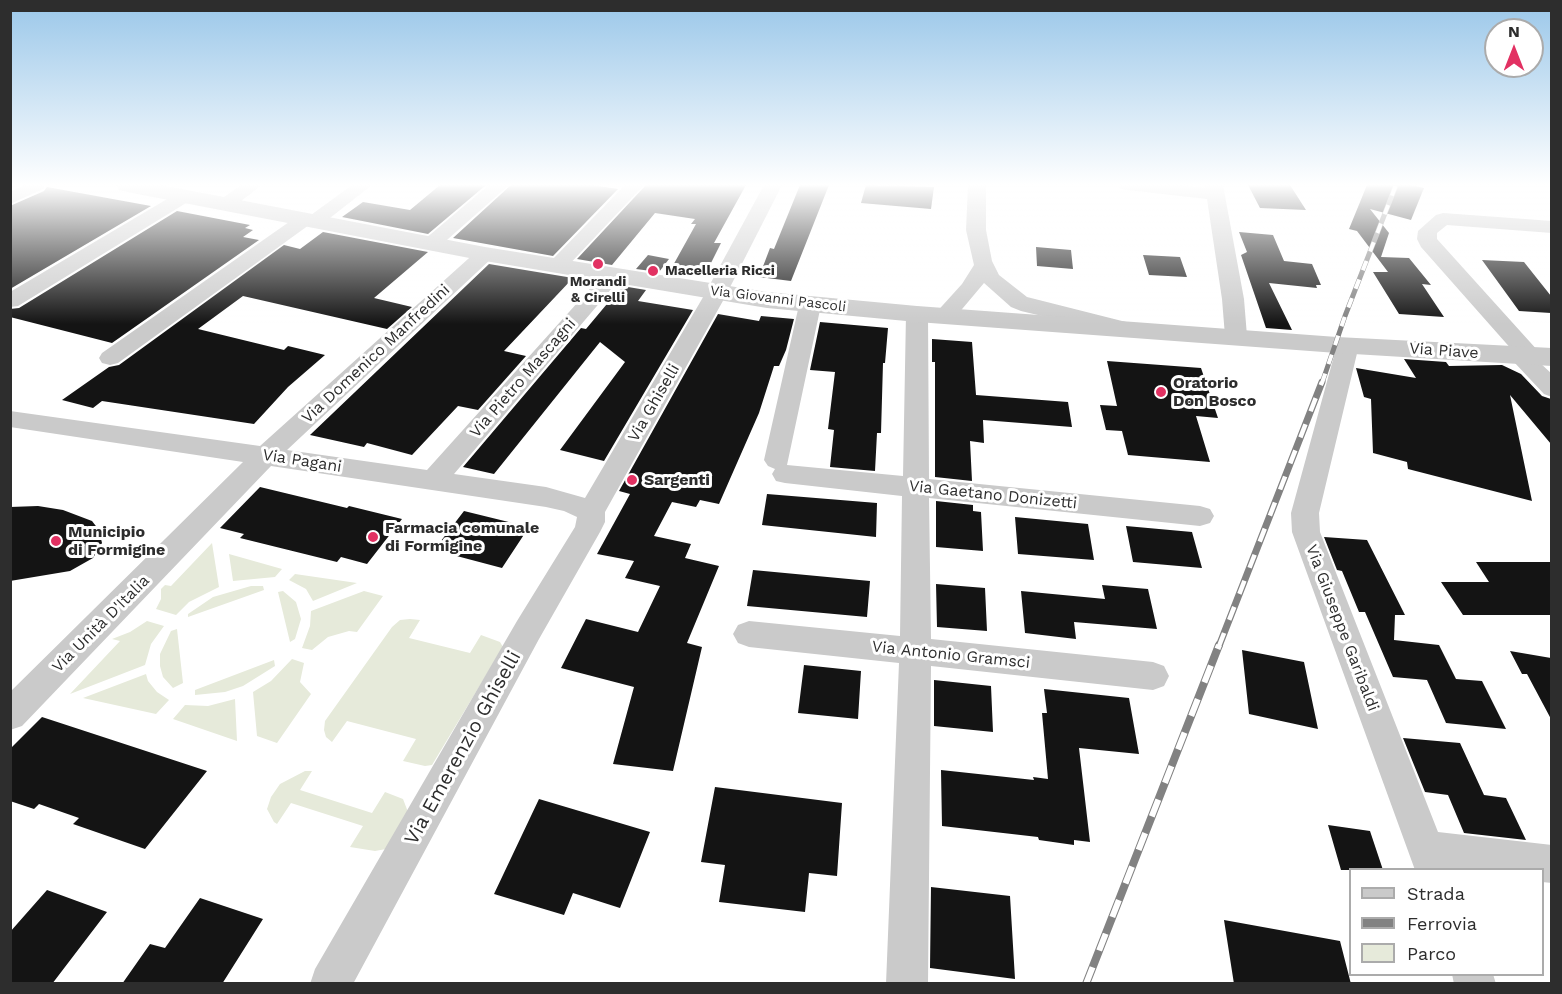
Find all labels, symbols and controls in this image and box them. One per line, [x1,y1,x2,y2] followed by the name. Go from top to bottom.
[1484,18,1544,78] north arrow
[1508,22,1520,41] text: N
[591,257,605,271] marker: Morandi & Cirelli
[665,263,775,279] place label: Macelleria Ricci
[646,264,660,278] marker: Macelleria Ricci
[570,274,626,306] place label: Morandi & Cirelli
[298,280,454,428] street label: Via Domenico Manfredini
[709,282,847,316] street label: Via Giovanni Pascoli
[466,314,580,442] street label: Via Pietro Mascagni
[1409,339,1479,363] street label: Via Piave
[624,361,684,445] street label: Via Ghiselli
[1173,373,1256,411] place label: Oratorio Don Bosco
[1154,385,1168,399] marker: Oratorio Don Bosco
[261,445,343,477] street label: Via Pagani
[644,470,710,490] place label: Sargenti
[625,473,639,487] marker: Sargenti
[908,477,1078,513] street label: Via Gaetano Donizetti
[385,518,539,556] place label: Farmacia comunale di Formigine
[68,522,165,560] place label: Municipio di Formigine
[366,530,380,544] marker: Farmacia comunale di Formigine
[49,534,63,548] marker: Municipio di Formigine
[1301,542,1383,714] street label: Via Giuseppe Garibaldi
[48,571,154,677] street label: Via Unità D'Italia
[871,637,1031,673] street label: Via Antonio Gramsci
[400,647,526,849] street label: Via Emerenzio Ghiselli
[1349,868,1544,976] legend
[1407,883,1465,904] text: Strada
[1407,913,1477,934] text: Ferrovia
[1407,943,1456,964] text: Parco

